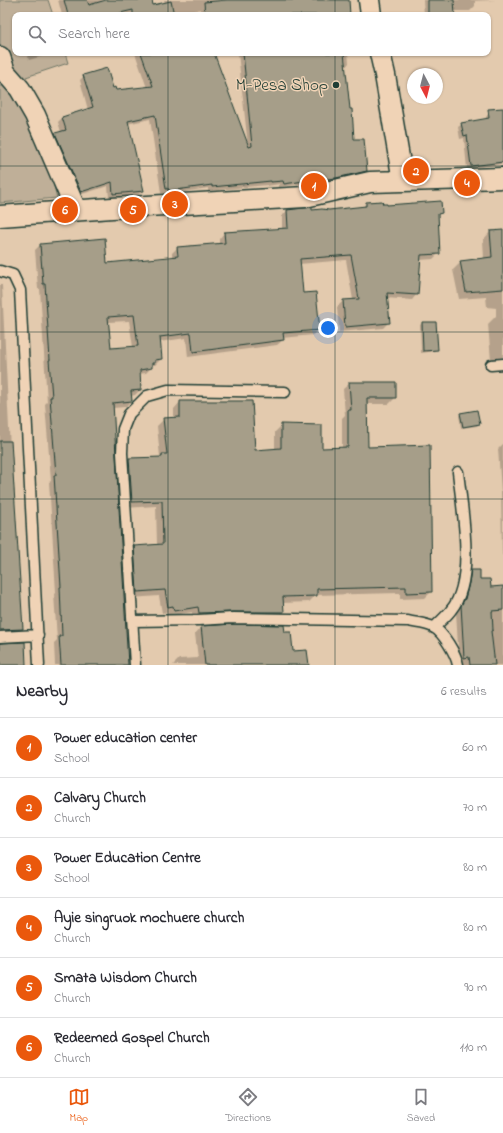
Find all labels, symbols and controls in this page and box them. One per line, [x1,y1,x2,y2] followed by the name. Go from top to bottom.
[12,12,491,56] search box
[26,23,48,45] icon: search
[58,23,130,45] text: Search here
[407,68,443,104] north arrow
[236,73,328,98] place label: M-Pesa Shop
[331,80,341,90] marker: M-Pesa Shop
[403,156,429,186] pin: 2
[454,168,480,198] pin: 4
[301,171,327,201] pin: 1
[162,189,188,219] pin: 3
[52,195,78,225] pin: 6
[120,195,146,225] pin: 5
[318,318,338,338] your location
[16,679,68,704] text: Nearby
[441,682,487,701] text: 6 results
[54,727,197,749] text: Power education center
[27,738,31,757] text: 1
[462,738,487,757] text: 60 m
[54,749,90,768] text: School
[54,787,146,809] text: Calvary Church
[26,798,32,817] text: 2
[463,798,487,817] text: 70 m
[54,809,91,828] text: Church
[54,847,201,869] text: Power Education Centre
[26,858,32,877] text: 3
[463,858,487,877] text: 80 m
[54,869,90,888] text: School
[54,907,244,929] text: Ayie singruok mochuere church
[26,918,32,937] text: 4
[463,918,487,937] text: 80 m
[54,929,91,948] text: Church
[54,967,197,989] text: Smata Wisdom Church
[25,978,33,997] text: 5
[464,978,487,997] text: 90 m
[54,989,91,1008] text: Church
[54,1027,210,1049] text: Redeemed Gospel Church
[26,1038,32,1057] text: 6
[460,1038,487,1057] text: 110 m
[54,1049,91,1068] text: Church
[68,1086,90,1126] tab: Map
[225,1086,271,1126] tab: Directions
[407,1086,435,1126] tab: Saved

